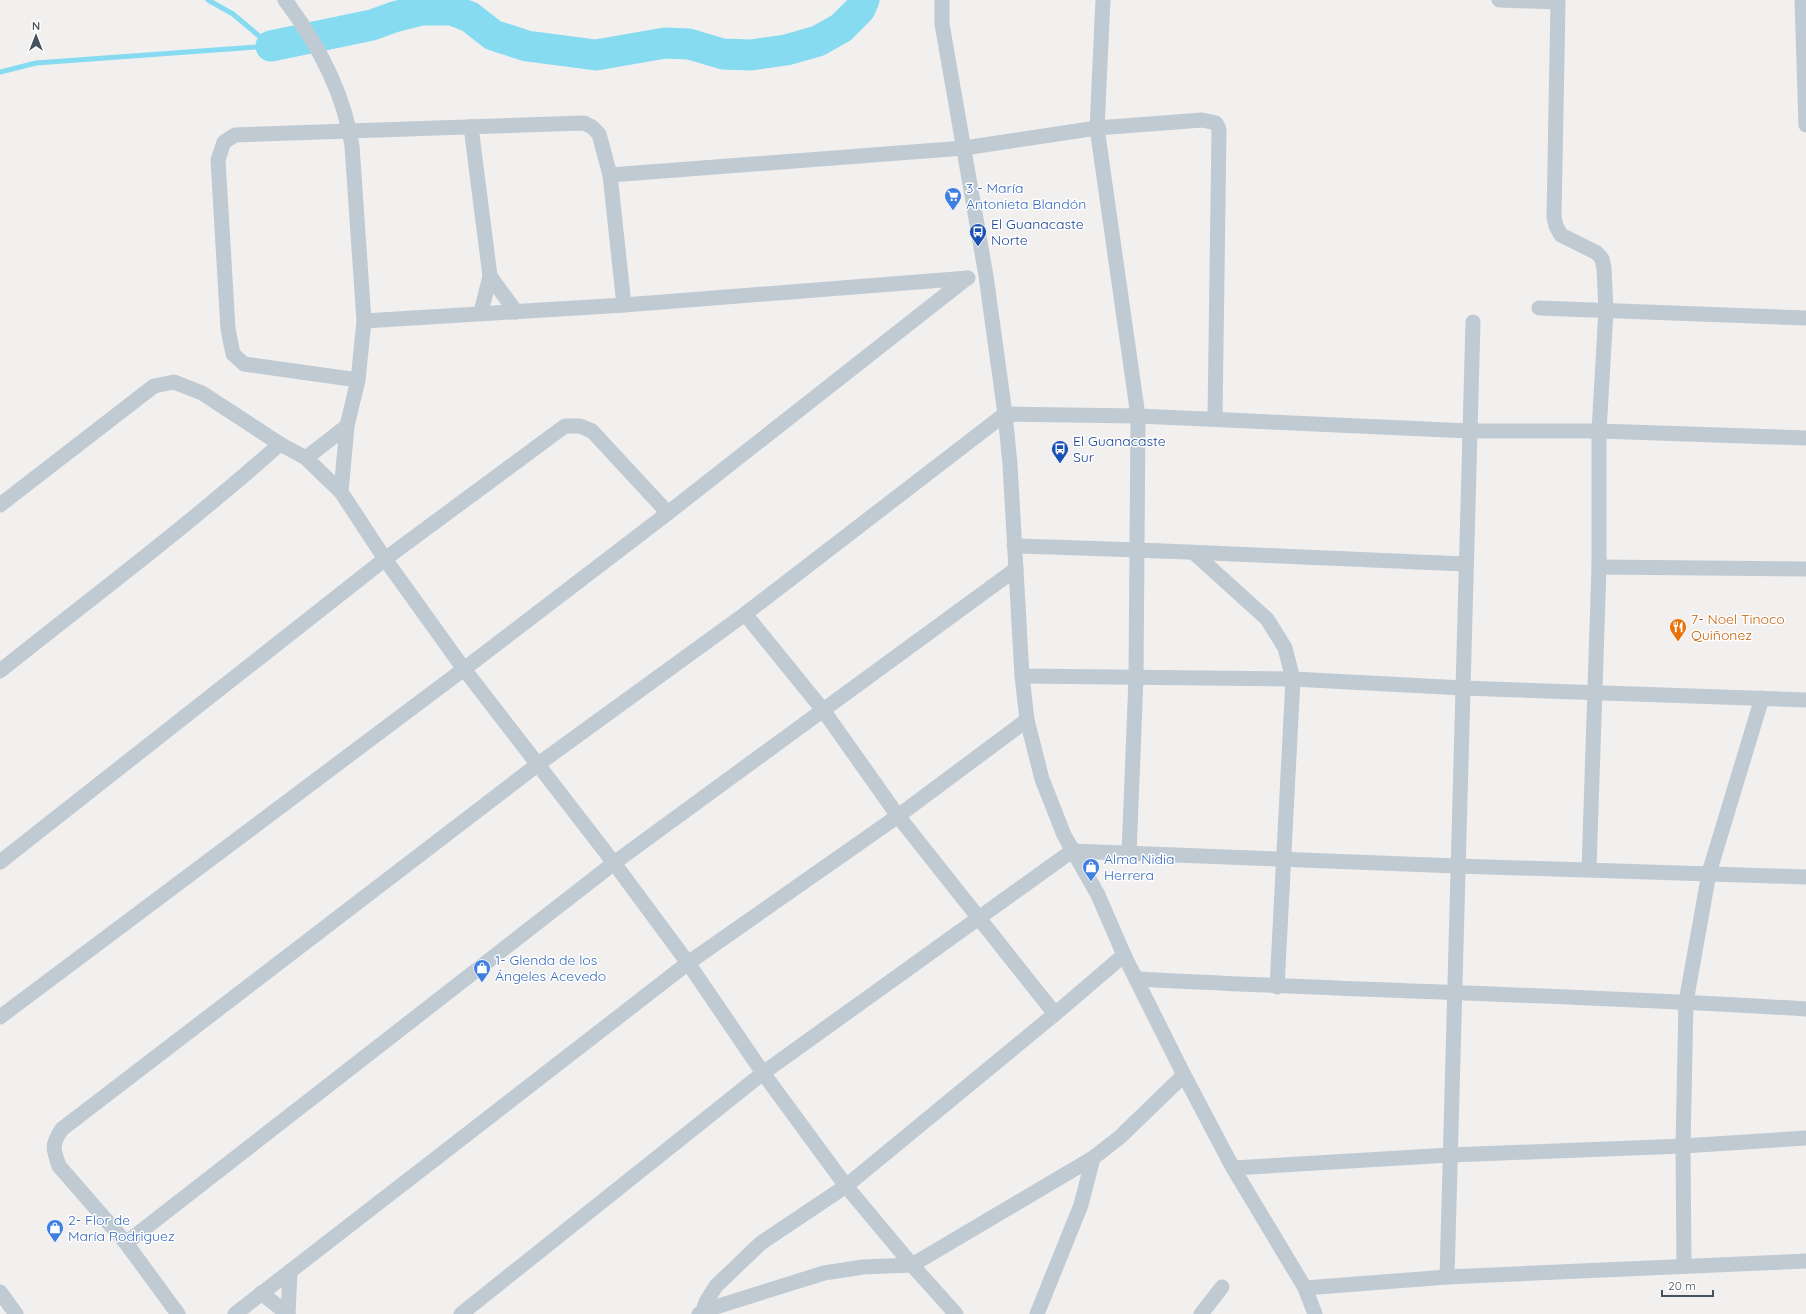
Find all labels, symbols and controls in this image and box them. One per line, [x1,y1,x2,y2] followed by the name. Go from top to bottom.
[16,16,56,56] north arrow
[32,19,40,33] text: N
[966,179,1086,213] place label: 3 - María Antonieta Blandón
[943,186,963,211] supermarket icon: 3 - María Antonieta Blandón
[991,215,1084,249] place label: El Guanacaste Norte
[968,222,988,247] bus stop icon: El Guanacaste Norte
[1073,432,1166,466] place label: El Guanacaste Sur
[1050,439,1070,464] bus stop icon: El Guanacaste Sur
[1691,610,1785,644] place label: 7- Noel Tinoco Quiñonez
[1668,617,1688,642] restaurant icon: 7- Noel Tinoco Quiñonez
[1104,850,1175,884] place label: Alma Nidia Herrera
[1081,857,1101,882] shop icon: Alma Nidia Herrera
[495,951,606,985] place label: 1- Glenda de los Ángeles Acevedo
[472,958,492,983] shop icon: 1- Glenda de los Ángeles Acevedo
[68,1211,175,1245] place label: 2- Flor de María Rodriguez
[45,1218,65,1243] shop icon: 2- Flor de María Rodriguez
[1662,1272,1713,1298] scale bar
[1668,1278,1696,1293] text: 20 m

